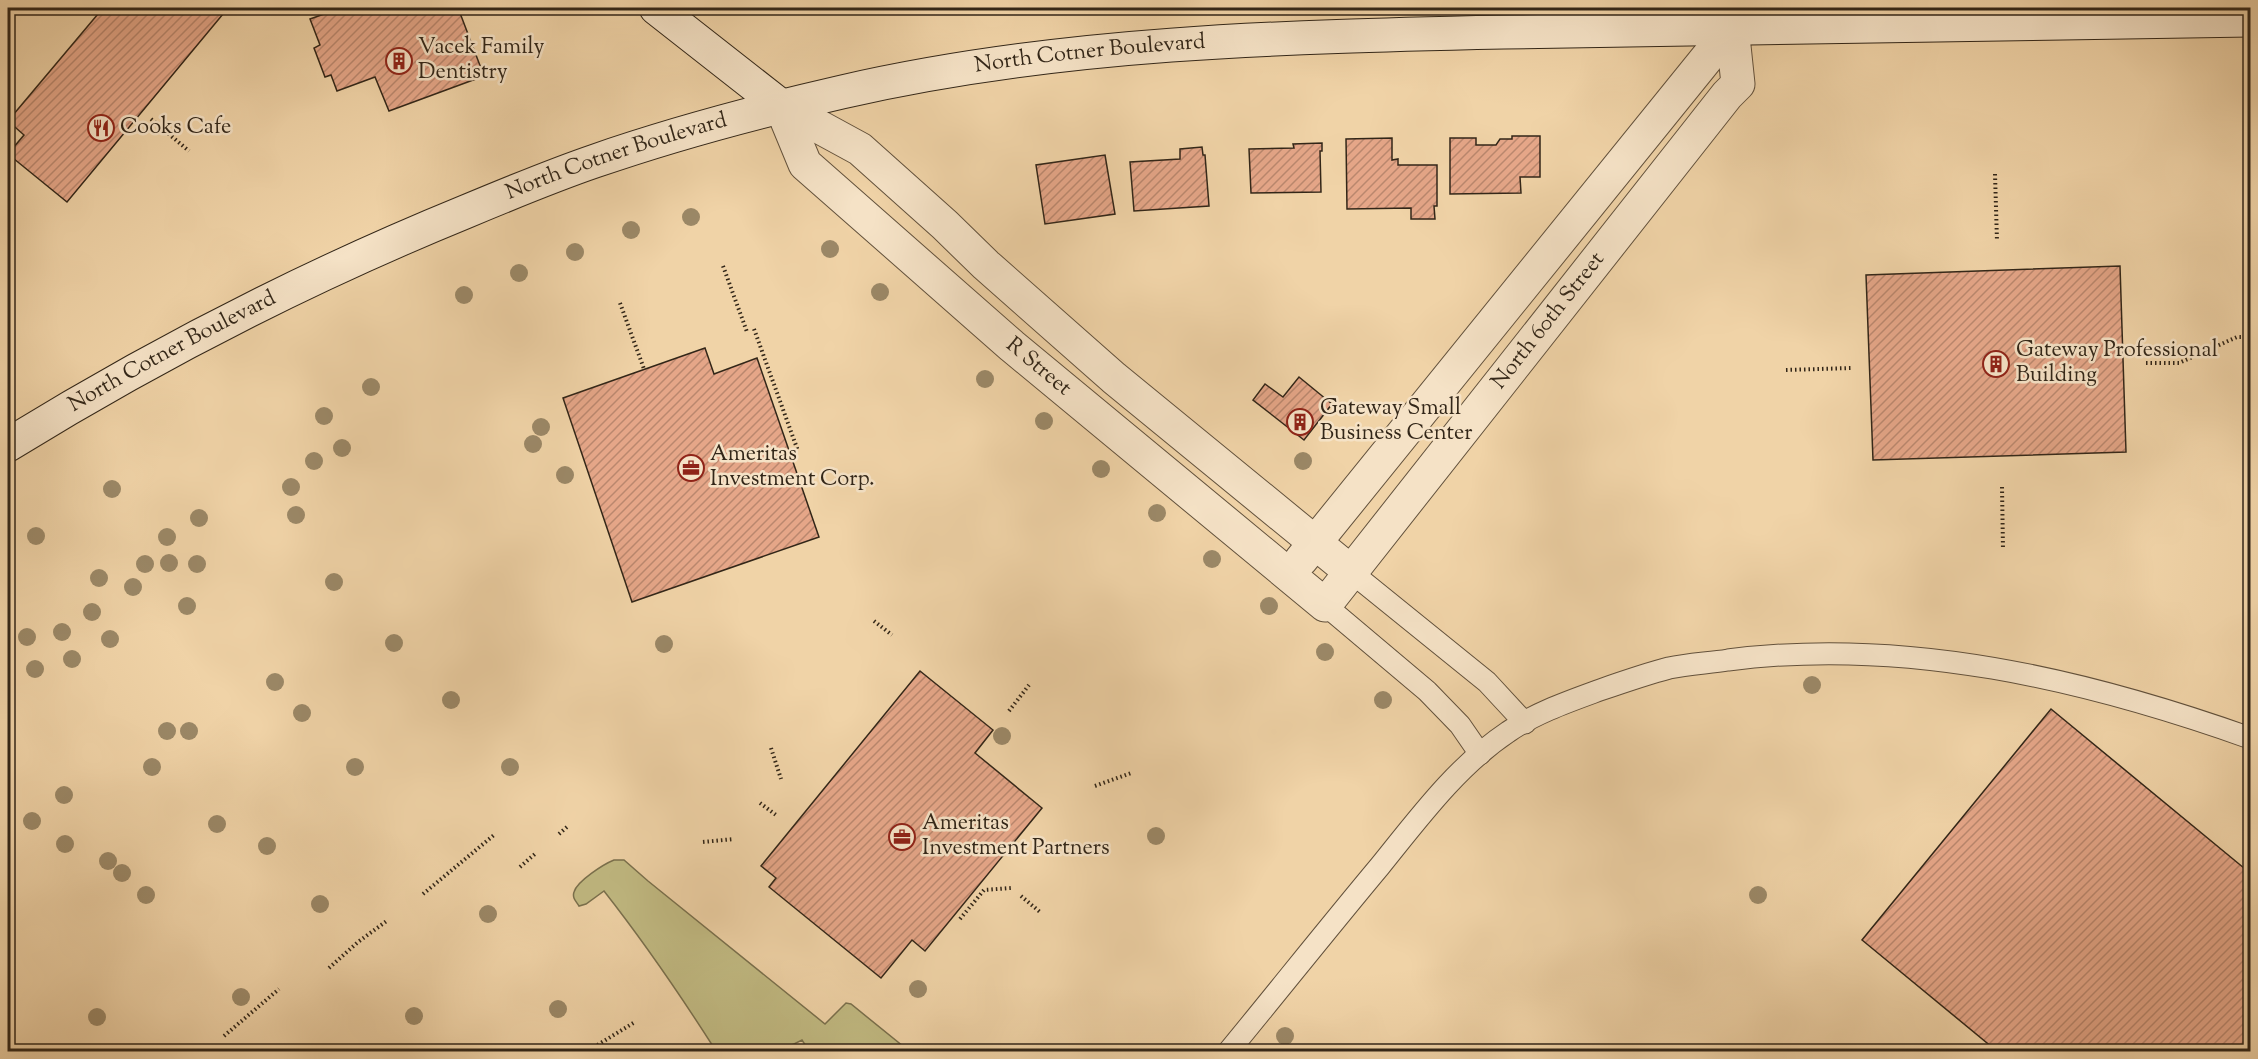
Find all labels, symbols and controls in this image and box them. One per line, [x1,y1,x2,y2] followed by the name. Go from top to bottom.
[973,27,1206,83] street label: North Cotner Boulevard
[418,32,544,89] place label: Vacek Family Dentistry
[384,46,414,76] building icon: Vacek Family Dentistry
[501,105,731,209] street label: North Cotner Boulevard
[120,112,231,144] place label: Cooks Cafe
[86,113,116,143] restaurant icon: Cooks Cafe
[1484,245,1613,397] street label: North 60th Street
[63,283,282,421] street label: North Cotner Boulevard
[998,330,1078,405] street label: R Street
[2016,335,2218,392] place label: Gateway Professional Building
[1981,349,2011,379] building icon: Gateway Professional Building
[1320,393,1473,450] place label: Gateway Small Business Center
[1285,407,1315,437] building icon: Gateway Small Business Center
[710,439,875,496] place label: Ameritas Investment Corp.
[676,453,706,483] office icon: Ameritas Investment Corp.
[922,808,1110,865] place label: Ameritas Investment Partners
[887,822,917,852] office icon: Ameritas Investment Partners

